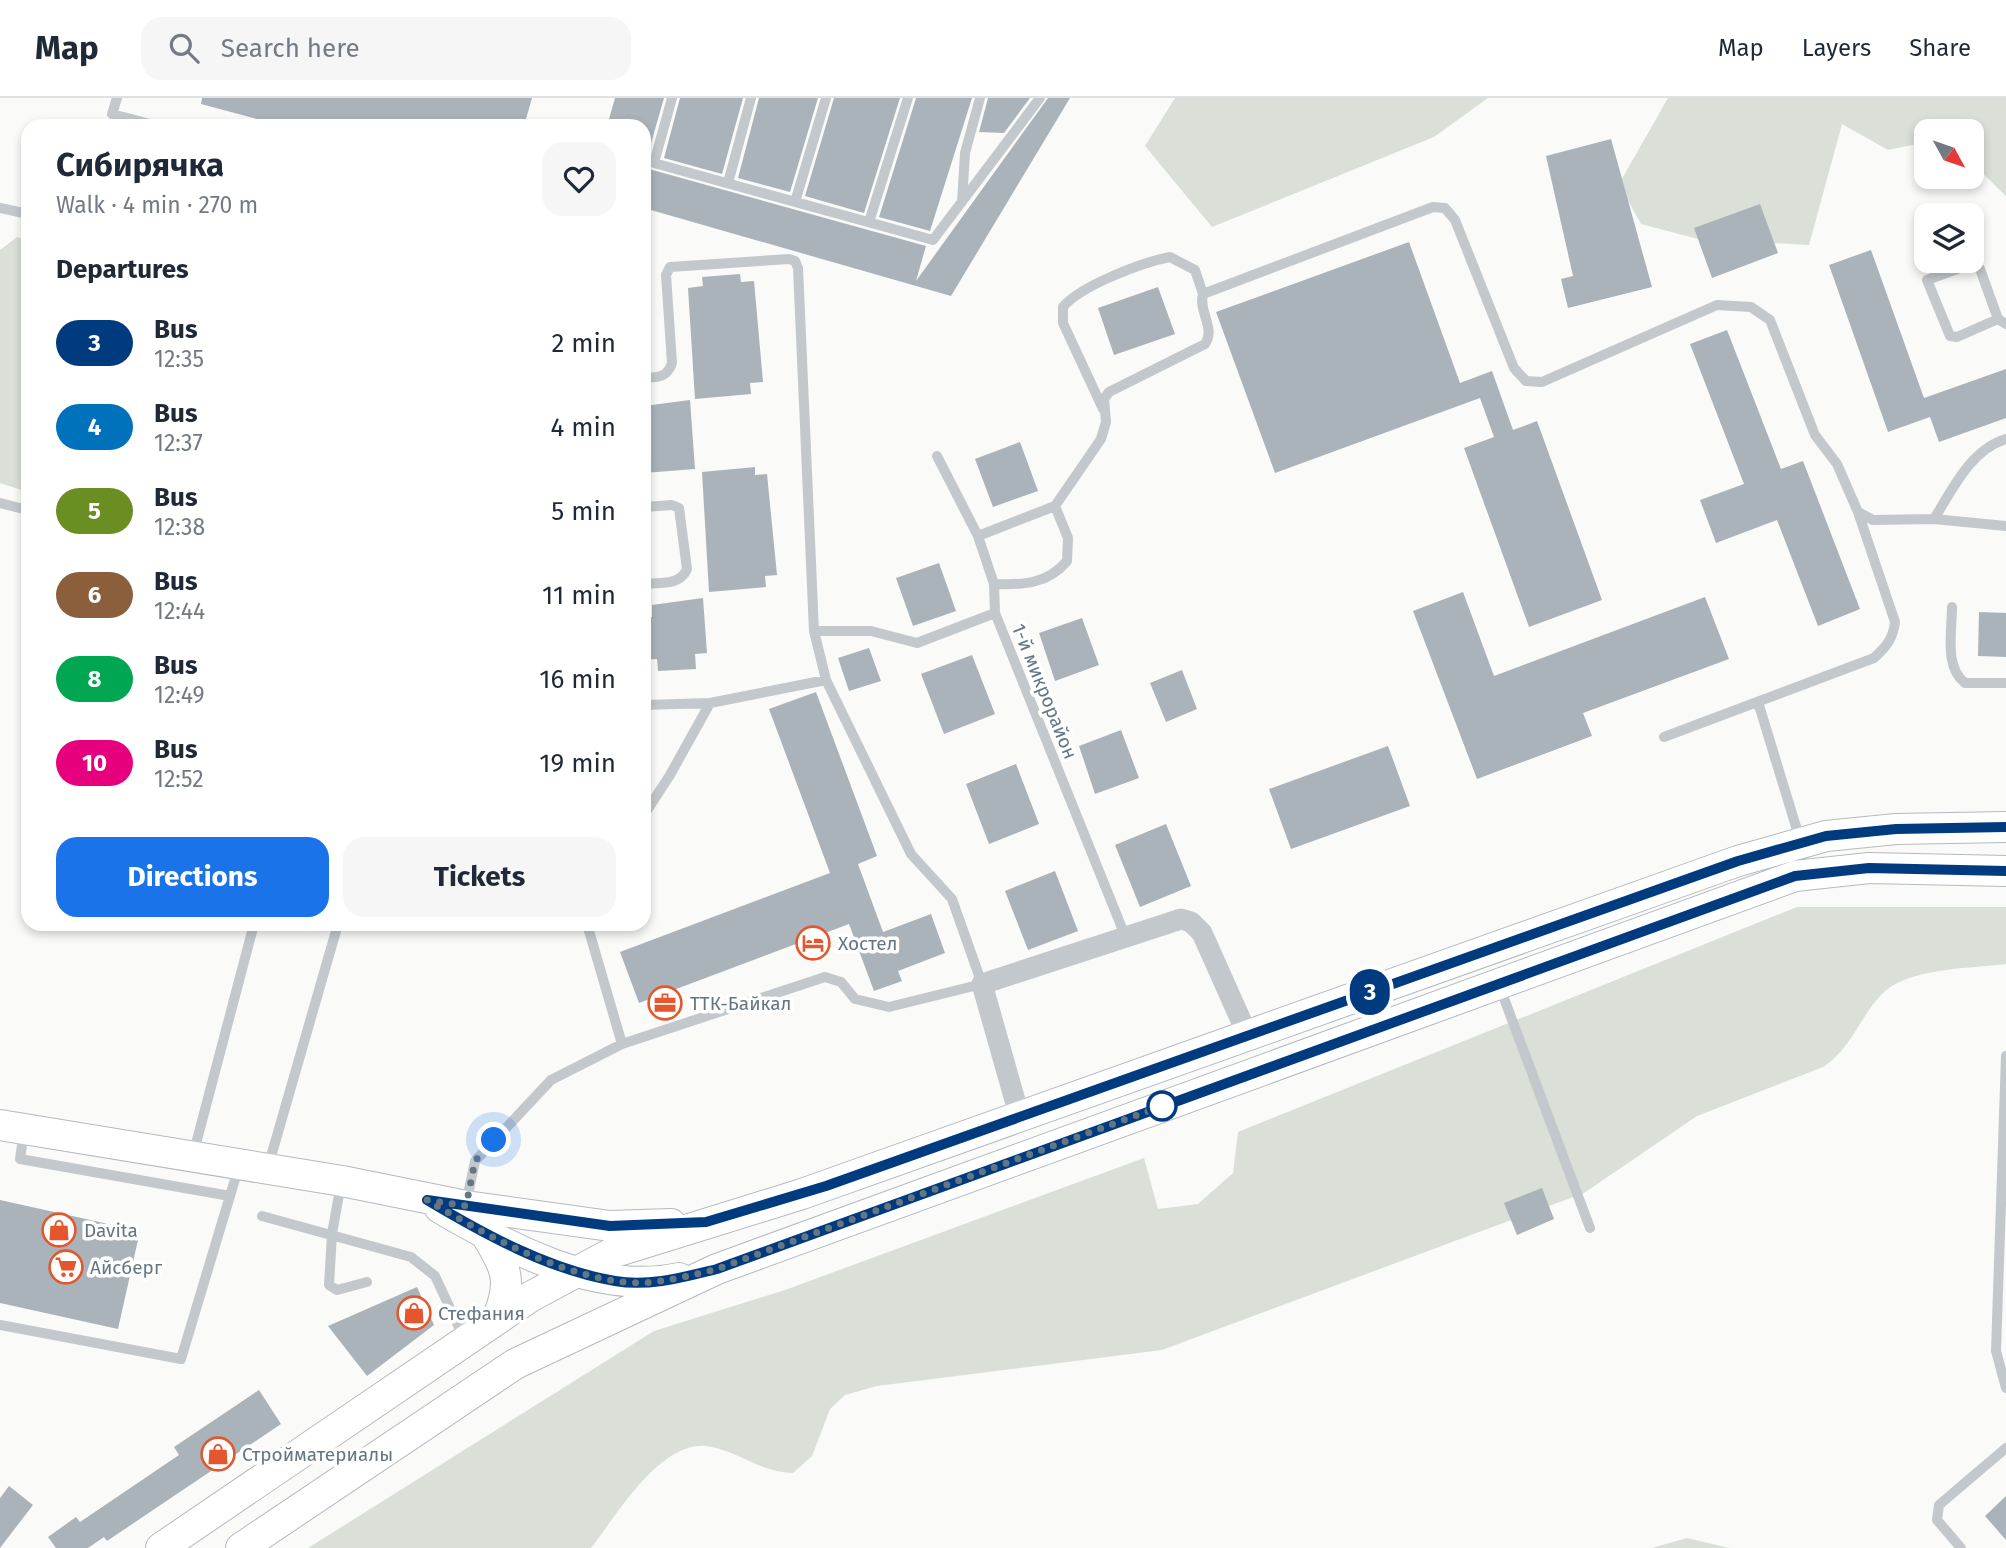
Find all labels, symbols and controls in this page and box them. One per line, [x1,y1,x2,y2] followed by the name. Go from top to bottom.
[141,17,631,80] search box
[35,28,99,68] text: Map
[165,29,203,67] icon: search
[221,33,360,64] text: Search here
[1718,34,1764,62] text: Map
[1802,34,1871,62] text: Layers
[1909,34,1971,62] text: Share
[1914,119,1984,189] north arrow
[1914,119,1984,273] map controls
[542,142,616,216] button: heart
[56,145,224,185] text: Сибирячка
[56,191,258,219] text: Walk · 4 min · 270 m
[1914,203,1984,273] button: layers
[56,254,189,285] text: Departures
[154,314,197,345] text: Bus
[551,328,616,359] text: 2 min
[88,329,101,357] text: 3
[154,345,204,373] text: 12:35
[154,398,197,429] text: Bus
[550,412,616,443] text: 4 min
[88,413,101,441] text: 4
[154,429,203,457] text: 12:37
[154,482,197,513] text: Bus
[551,496,616,527] text: 5 min
[88,497,101,525] text: 5
[154,513,205,541] text: 12:38
[154,566,197,597] text: Bus
[542,580,616,611] text: 11 min
[88,581,101,609] text: 6
[154,597,205,625] text: 12:44
[1007,620,1082,762] street label: 1-й микрорайон
[154,650,197,681] text: Bus
[539,664,616,695] text: 16 min
[88,665,101,693] text: 8
[154,681,205,709] text: 12:49
[154,734,197,765] text: Bus
[539,748,616,779] text: 19 min
[82,749,107,777] text: 10
[154,765,204,793] text: 12:52
[56,837,329,917] button: Directions
[343,837,616,917] button: Tickets
[794,924,832,962] hotel icon: Хостел
[838,932,897,955] place label: Хостел
[1347,969,1393,1015] line badge: 3
[1364,978,1376,1006] text: 3
[646,984,684,1022] office icon: ТТК-Байкал
[690,992,791,1015] place label: ТТК-Байкал
[1147,1091,1177,1121] unlabelled marker
[476,1122,511,1157] your location
[40,1211,78,1249] shop icon: Davita
[84,1219,138,1242] place label: Davita
[47,1248,85,1286] supermarket icon: Айсберг
[90,1256,163,1279] place label: Айсберг
[395,1294,433,1332] shop icon: Стефания
[438,1302,525,1325] place label: Стефания
[199,1435,237,1473] shop icon: Стройматериалы
[242,1443,393,1466] place label: Стройматериалы

